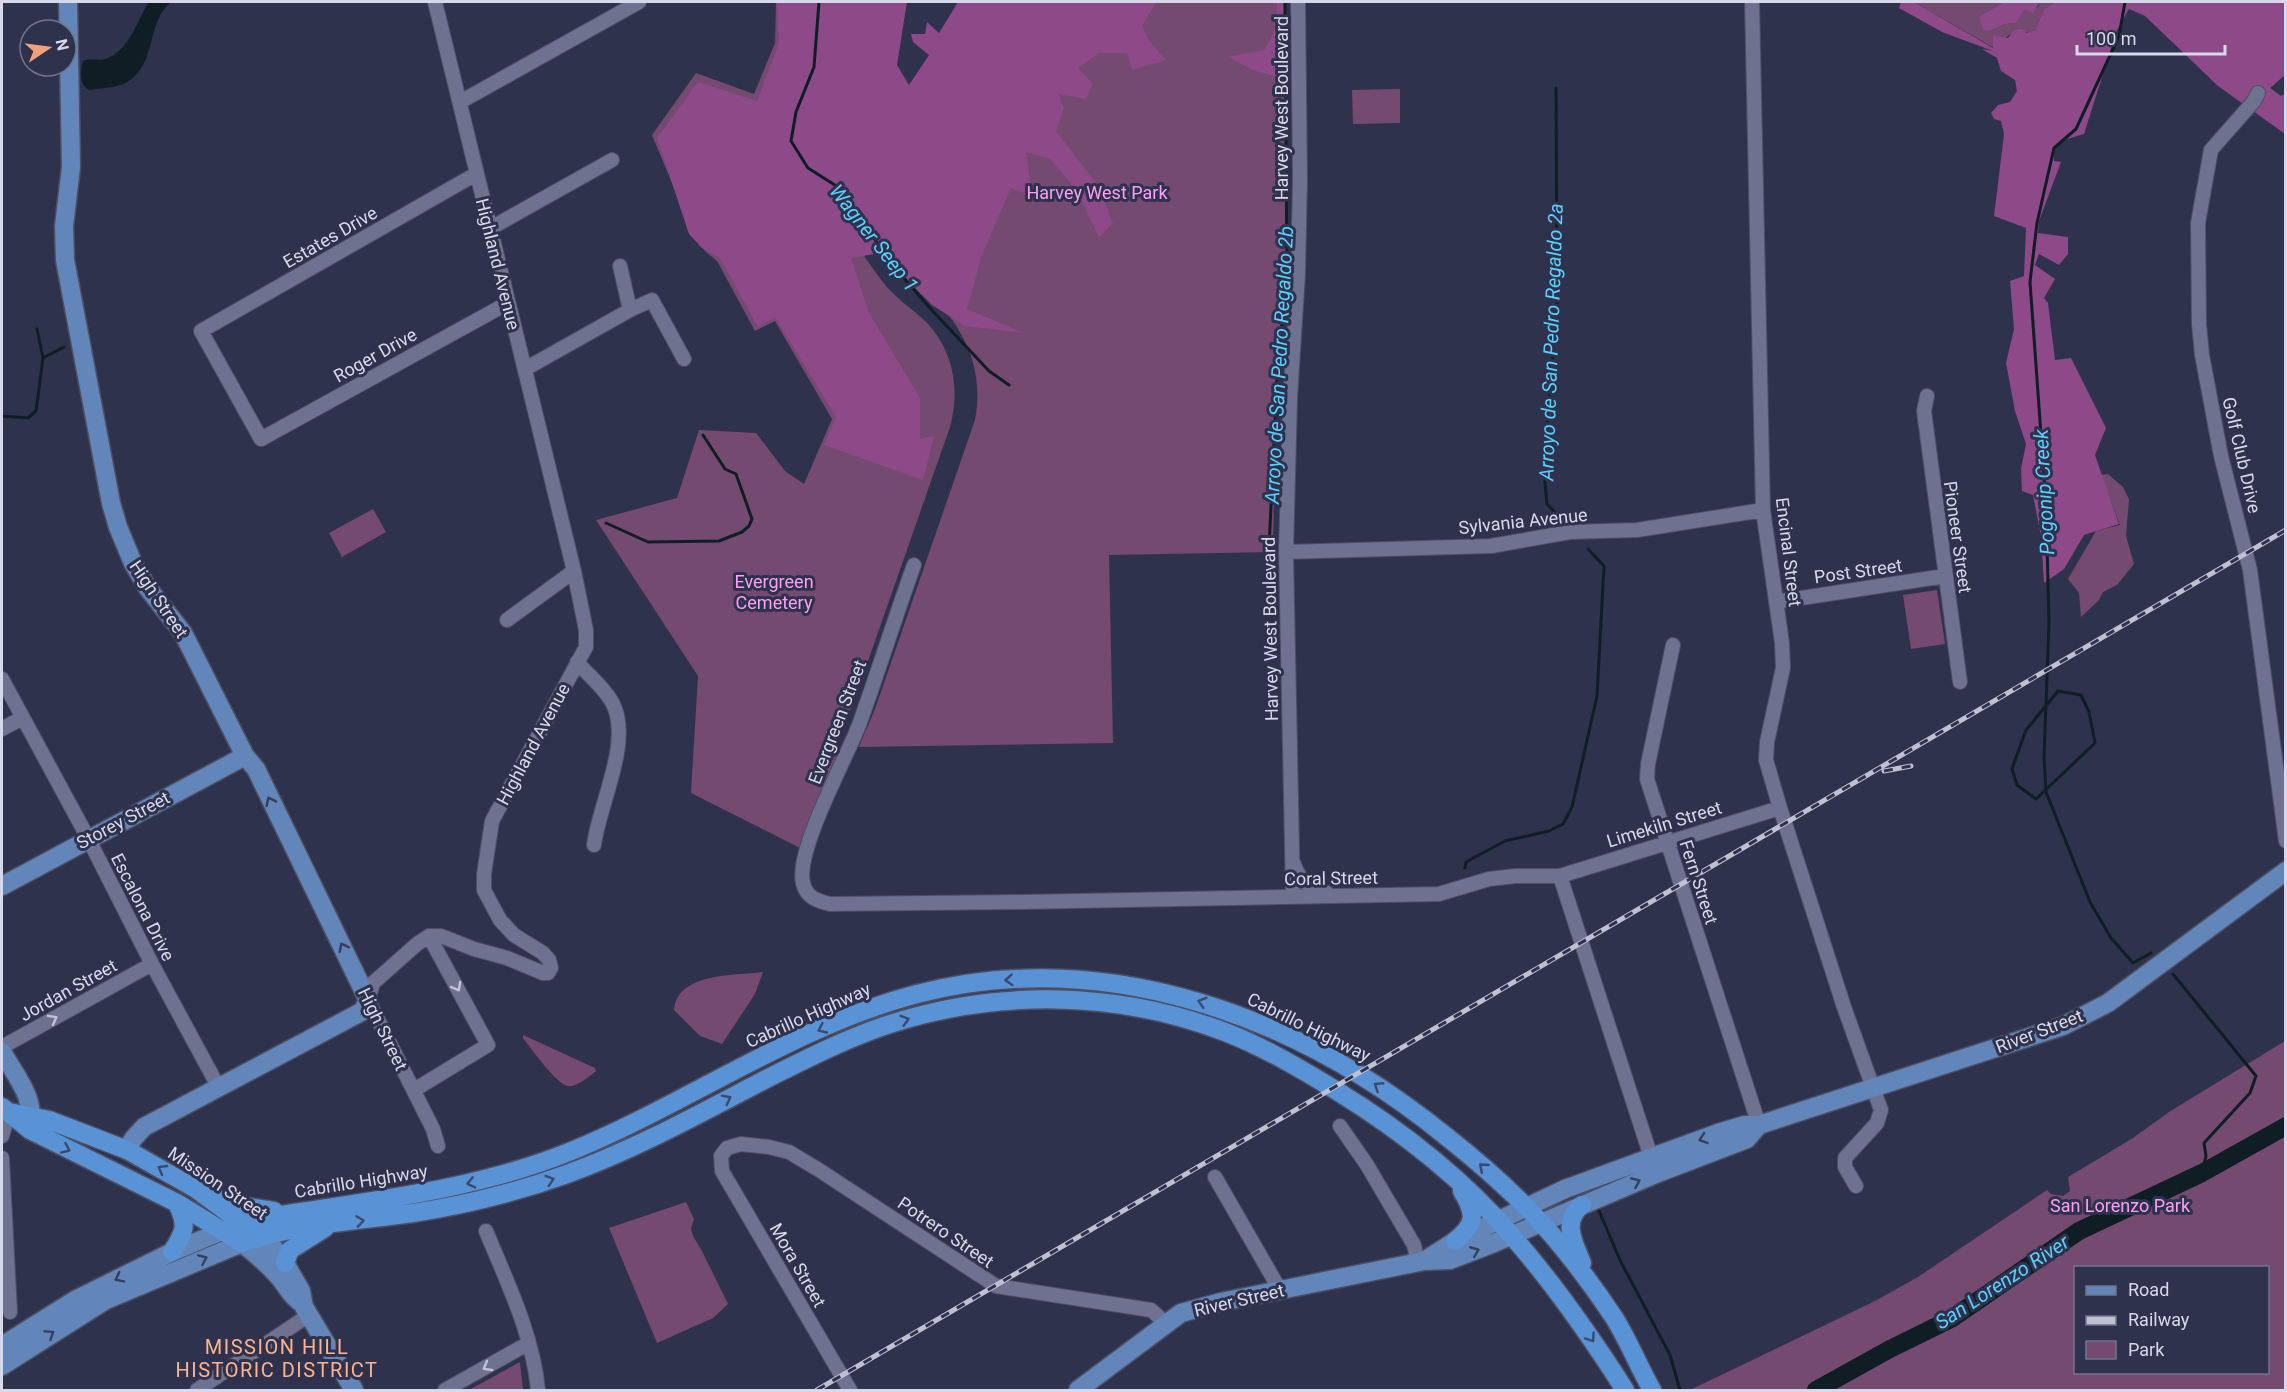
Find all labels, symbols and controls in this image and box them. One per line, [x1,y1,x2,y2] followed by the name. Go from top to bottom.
[1271,16,1292,200] street label: Harvey West Boulevard
[18,18,78,78] north arrow
[2077,18,2226,56] scale bar
[2086,28,2137,49] text: 100 m
[52,37,73,52] text: N
[825,180,923,296] water label: Wagner Seep 1
[1026,182,1168,203] park label: Harvey West Park
[472,196,524,332] street label: Highland Avenue
[279,202,381,272] street label: Estates Drive
[1534,203,1568,482] water label: Arroyo de San Pedro Regaldo 2a
[1260,225,1298,506] water label: Arroyo de San Pedro Regaldo 2b
[330,324,420,386] street label: Roger Drive
[2218,395,2266,515] street label: Golf Club Drive
[2029,427,2059,555] water label: Pogonip Creek
[1940,480,1976,595] street label: Pioneer Street
[1772,496,1806,608] street label: Encinal Street
[1458,504,1588,538] street label: Sylvania Avenue
[1258,537,1282,721] street label: Harvey West Boulevard
[1813,554,1903,588] street label: Post Street
[125,556,193,642] street label: High Street
[734,571,814,613] park label: Evergreen Cemetery
[804,657,870,787] street label: Evergreen Street
[492,680,574,808] street label: Highland Avenue
[73,787,173,853] street label: Storey Street
[265,796,277,807] one-way arrow
[1604,797,1724,851] street label: Limekiln Street
[1676,837,1723,927] street label: Fern Street
[107,850,179,964] street label: Escalona Drive
[1284,867,1378,889] street label: Coral Street
[339,943,351,954] one-way arrow
[16,955,120,1025] street label: Jordan Street
[1005,973,1014,986] one-way arrow
[742,978,874,1052] street label: Cabrillo Highway
[450,981,461,991] one-way arrow
[354,984,412,1074] street label: High Street
[1244,988,1374,1066] street label: Cabrillo Highway
[1197,997,1208,1010] one-way arrow
[1992,1005,2086,1057] street label: River Street
[47,1015,57,1026] one-way arrow
[899,1015,910,1027] one-way arrow
[817,1021,828,1033] one-way arrow
[1374,1081,1384,1093] one-way arrow
[721,1095,732,1106] one-way arrow
[1698,1131,1708,1144] one-way arrow
[60,1141,71,1153] one-way arrow
[164,1142,272,1224] street label: Mission Street
[293,1160,430,1202] street label: Cabrillo Highway
[1479,1163,1490,1174] one-way arrow
[158,1165,168,1176] one-way arrow
[544,1174,555,1187] one-way arrow
[466,1176,476,1189] one-way arrow
[1629,1177,1640,1189] one-way arrow
[894,1192,998,1272] street label: Potrero Street
[2050,1195,2191,1216] park label: San Lorenzo Park
[355,1215,364,1227] one-way arrow
[766,1219,831,1311] street label: Mora Street
[1931,1229,2075,1334] water label: San Lorenzo River
[1468,1246,1479,1258] one-way arrow
[197,1254,208,1266] one-way arrow
[2074,1266,2269,1374] legend
[115,1270,126,1282] one-way arrow
[1192,1279,1286,1321] street label: River Street
[2128,1279,2169,1300] text: Road
[2128,1309,2190,1330] text: Railway
[44,1331,55,1342] one-way arrow
[1584,1332,1595,1343] one-way arrow
[175,1335,379,1382] district label: MISSION HILL HISTORIC DISTRICT
[2128,1339,2165,1360] text: Park
[483,1359,493,1371] one-way arrow

